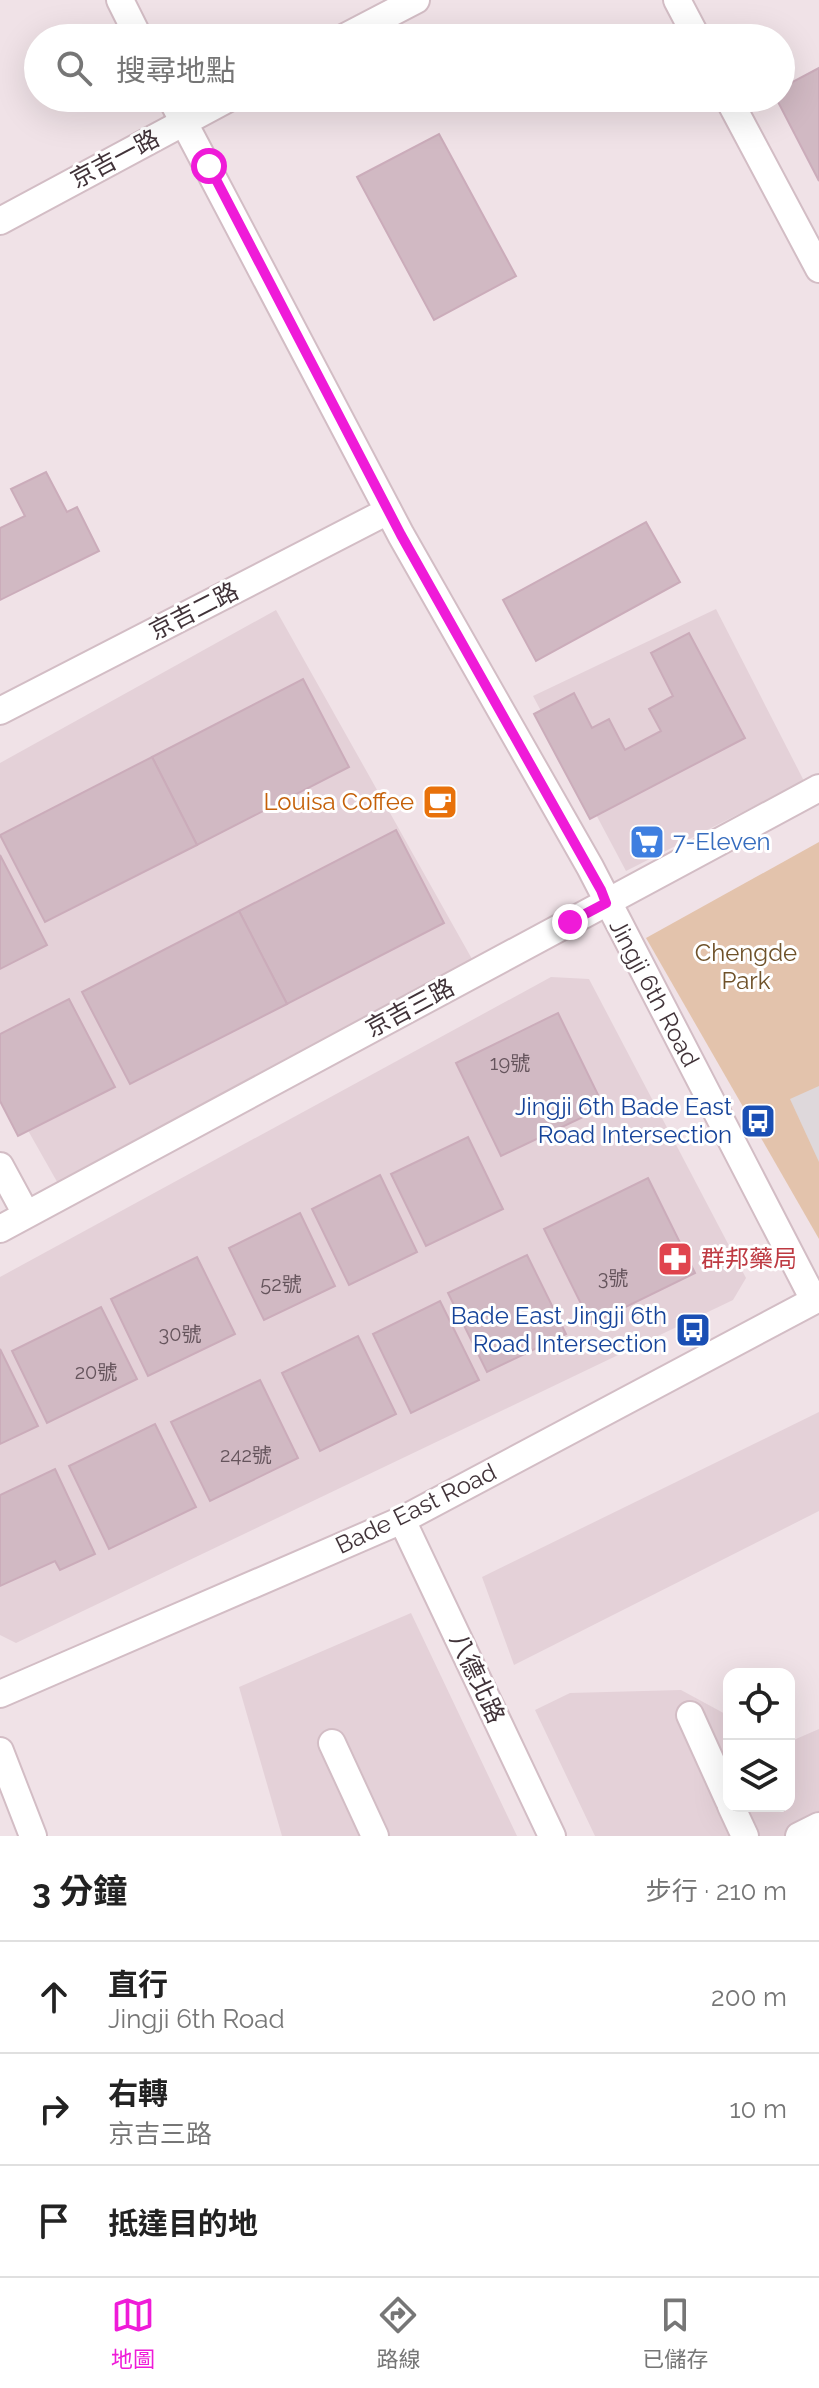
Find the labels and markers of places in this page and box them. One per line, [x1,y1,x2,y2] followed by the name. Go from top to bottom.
[421,783,459,821] cafe icon: Louisa Coffee
[263,787,414,816] place label: Louisa Coffee
[628,823,666,861] supermarket icon: 7-Eleven
[673,827,771,856] place label: 7-Eleven
[515,1092,732,1149] place label: Jingji 6th Bade East Road Intersection
[739,1102,777,1140] bus stop icon: Jingji 6th Bade East Road Intersection
[656,1240,694,1278] pharmacy icon: 群邦藥局
[701,1244,797,1273] place label: 群邦藥局
[451,1301,667,1358] place label: Bade East Jingji 6th Road Intersection
[674,1311,712,1349] bus stop icon: Bade East Jingji 6th Road Intersection

